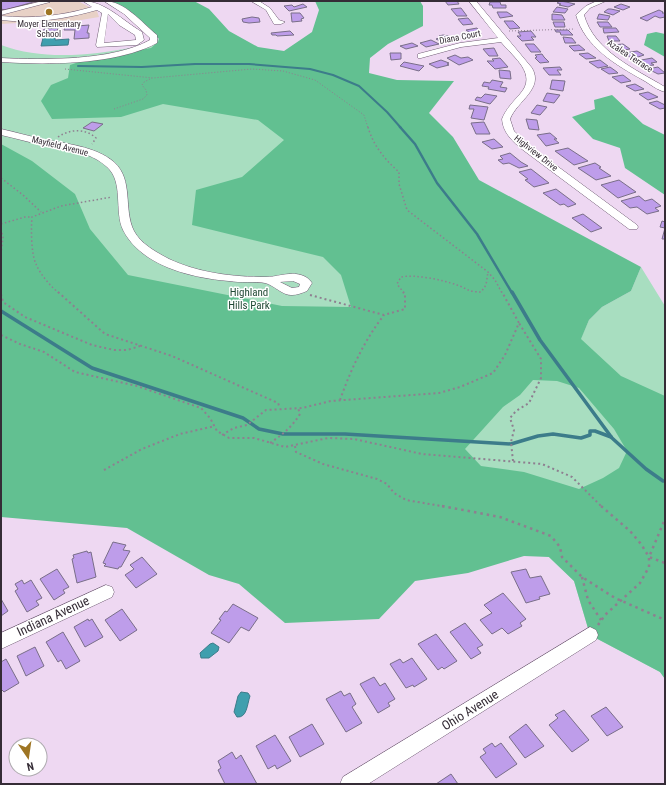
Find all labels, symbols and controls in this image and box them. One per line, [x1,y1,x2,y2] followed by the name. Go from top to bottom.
[44,7,54,17] marker: Moyer Elementary School
[17,19,81,39] place label: Moyer Elementary School
[439,28,482,46] street label: Diana Court
[605,38,655,74] street label: Azalea Terrace
[512,133,560,173] street label: Highview Drive
[31,134,89,158] street label: Mayfield Avenue
[228,286,270,312] park label: Highland Hills Park
[14,593,92,639] street label: Indiana Avenue
[439,687,501,733] street label: Ohio Avenue
[8,737,48,777] north arrow
[25,759,35,773] text: N

